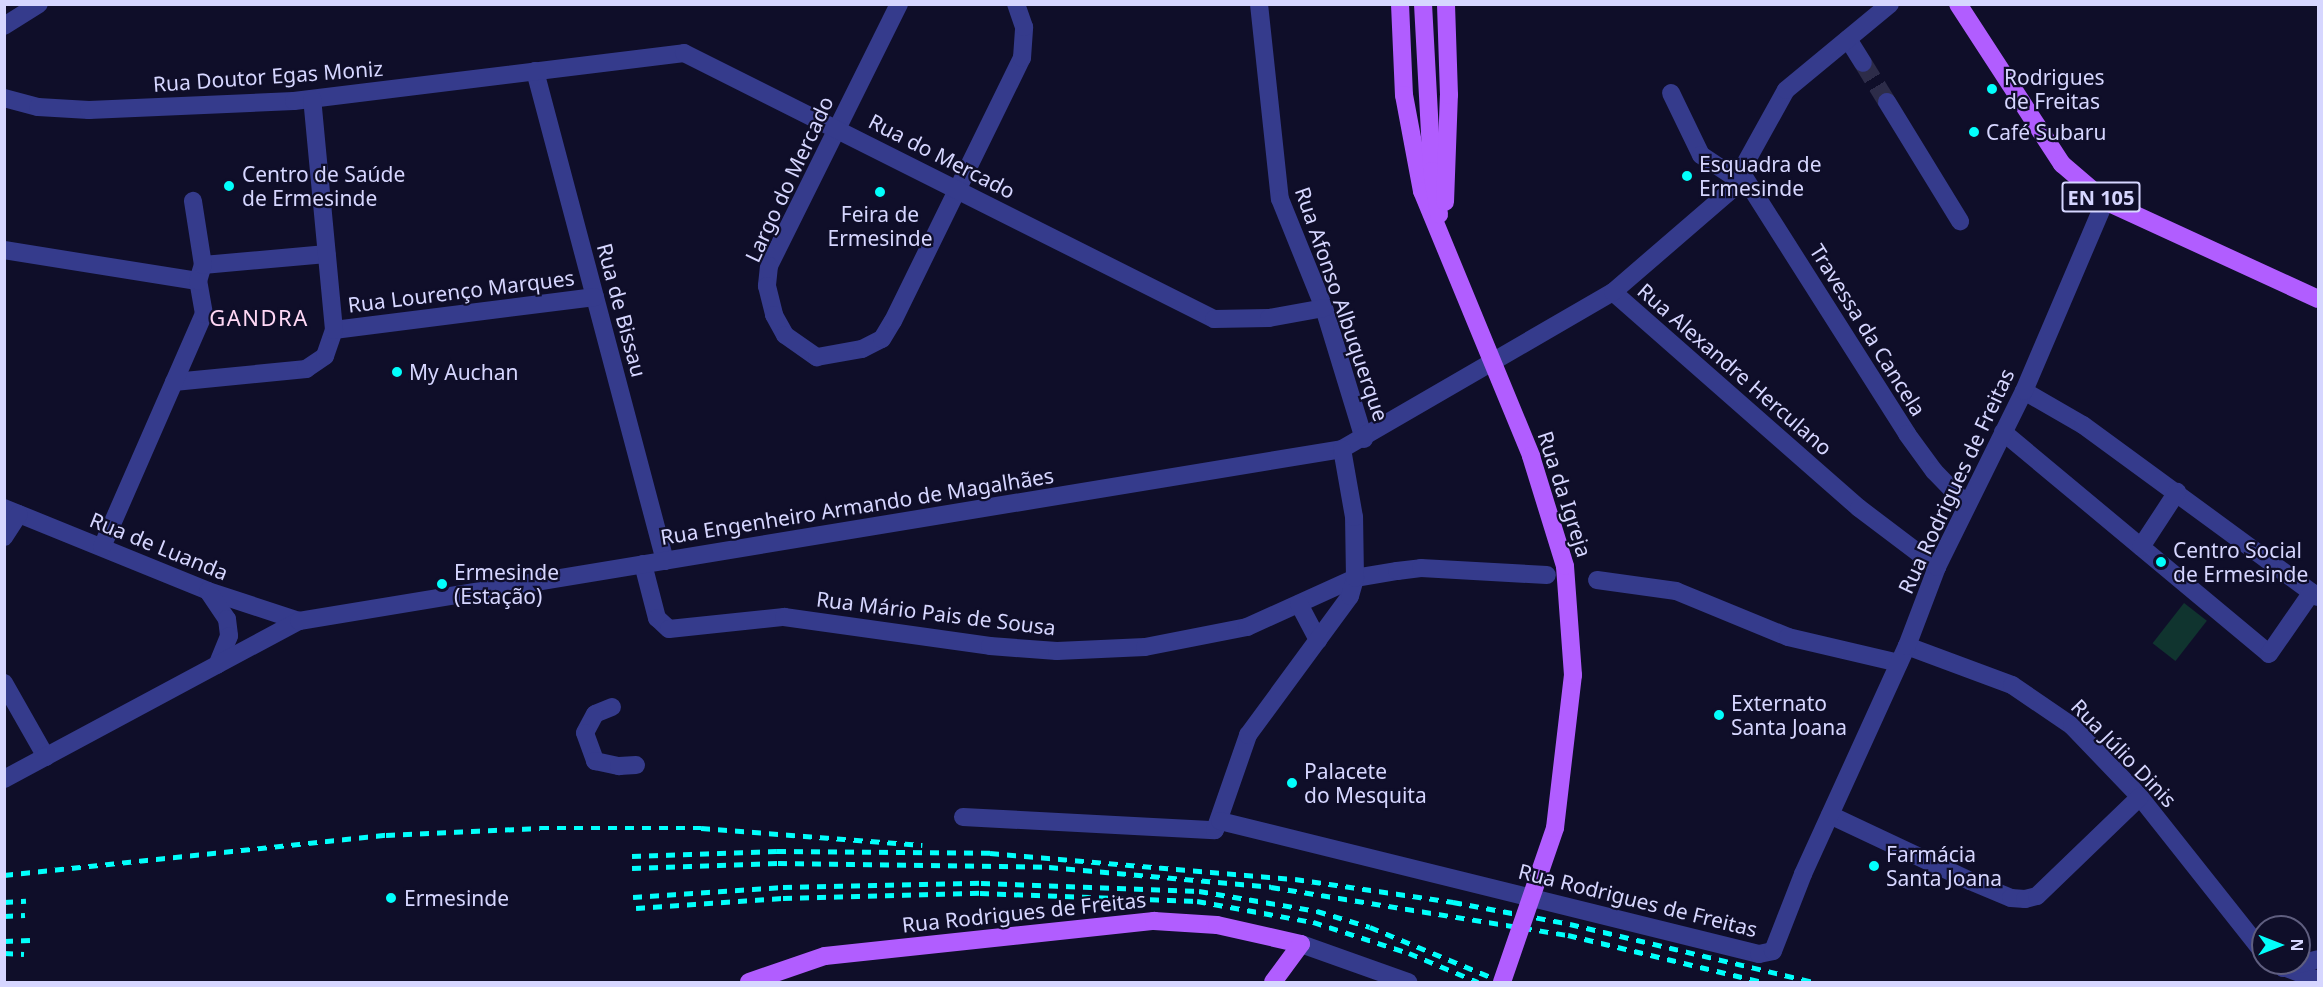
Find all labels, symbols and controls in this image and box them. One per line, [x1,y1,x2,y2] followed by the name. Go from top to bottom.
[152,55,384,97] street label: Rua Doutor Egas Moniz
[2004,64,2105,114] place label: Rodrigues de Freitas
[1985,82,1999,96] marker: Rodrigues de Freitas
[740,92,838,266] street label: Largo do Mercado
[865,108,1019,204] street label: Rua do Mercado
[1986,119,2106,145] place label: Café Subaru
[1967,125,1981,139] marker: Café Subaru
[1699,151,1822,201] place label: Esquadra de Ermesinde
[242,161,405,211] place label: Centro de Saúde de Ermesinde
[1680,169,1694,183] marker: Esquadra de Ermesinde
[220,177,238,195] marker: Centro de Saúde de Ermesinde
[2060,180,2142,214] road number: EN 105
[1290,183,1394,425] street label: Rua Afonso Albuquerque
[873,185,887,199] marker: Feira de Ermesinde
[827,201,933,251] place label: Feira de Ermesinde
[1805,239,1931,421] street label: Travessa da Cancela
[592,240,652,380] street label: Rua de Bissau
[346,265,576,317] street label: Rua Lourenço Marques
[1633,278,1837,460] street label: Rua Alexandre Herculano
[209,305,309,331] district label: GANDRA
[409,359,518,385] place label: My Auchan
[1893,364,2019,598] street label: Rua Rodrigues de Freitas
[390,365,404,379] marker: My Auchan
[1533,428,1597,560] street label: Rua da Igreja
[659,462,1055,550] street label: Rua Engenheiro Armando de Magalhães
[86,507,232,585] street label: Rua de Luanda
[2173,537,2308,587] place label: Centro Social de Ermesinde
[2154,555,2168,569] marker: Centro Social de Ermesinde
[454,559,559,609] place label: Ermesinde (Estação)
[435,577,449,591] marker: Ermesinde (Estação)
[815,586,1057,640] street label: Rua Mário Pais de Sousa
[1731,690,1847,740] place label: Externato Santa Joana
[2066,694,2182,812] street label: Rua Júlio Dinis
[1712,708,1726,722] marker: Externato Santa Joana
[1304,758,1427,808] place label: Palacete do Mesquita
[1285,776,1299,790] marker: Palacete do Mesquita
[1886,841,2002,891] place label: Farmácia Santa Joana
[1516,858,1760,942] street label: Rua Rodrigues de Freitas
[1867,859,1881,873] marker: Farmácia Santa Joana
[404,885,509,911] place label: Ermesinde
[901,887,1147,937] street label: Rua Rodrigues de Freitas
[382,889,400,907] marker: Ermesinde
[2251,915,2311,975] north arrow
[2286,938,2308,952] text: N

